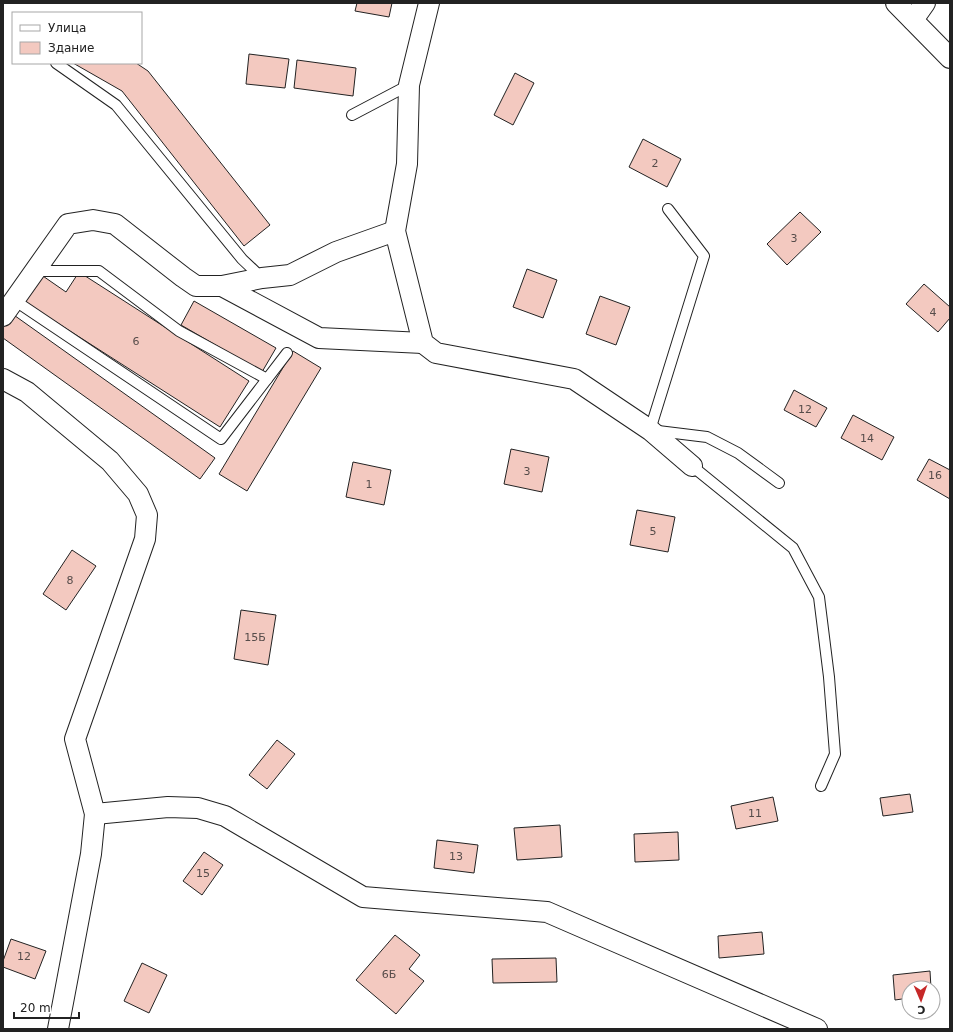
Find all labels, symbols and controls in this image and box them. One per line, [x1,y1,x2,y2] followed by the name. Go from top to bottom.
[12,12,142,64] legend
[48,21,86,35] text: Улица
[48,41,94,55] text: Здание
[652,157,659,170] house number: 2
[791,232,798,245] house number: 3
[930,306,937,319] house number: 4
[133,335,140,348] house number: 6
[798,403,812,416] house number: 12
[860,432,874,445] house number: 14
[524,465,531,478] house number: 3
[928,469,942,482] house number: 16
[366,478,373,491] house number: 1
[650,525,657,538] house number: 5
[67,574,74,587] house number: 8
[244,631,266,644] house number: 15Б
[748,807,762,820] house number: 11
[449,850,463,863] house number: 13
[196,867,210,880] house number: 15
[17,950,31,963] house number: 12
[382,968,396,981] house number: 6Б
[901,980,941,1020] north arrow
[14,994,79,1020] scale bar
[20,1001,51,1015] text: 20 m
[917,1003,926,1016] text: С

